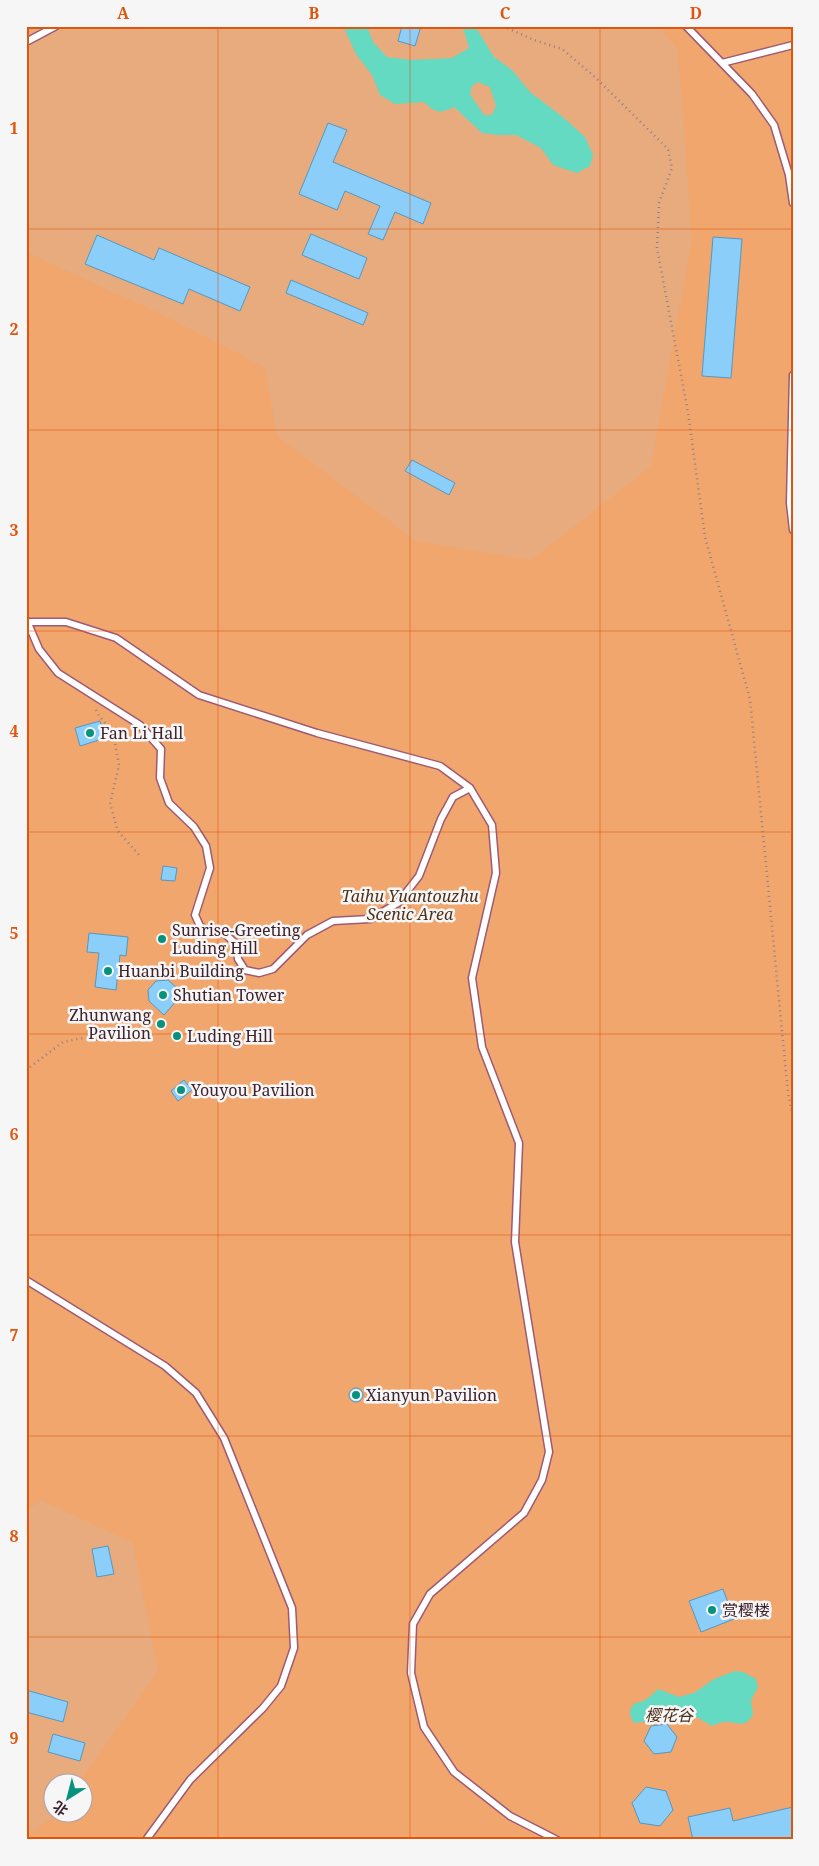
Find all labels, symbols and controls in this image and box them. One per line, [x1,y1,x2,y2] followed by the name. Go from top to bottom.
[117,2,130,24] text: A
[309,2,320,24] text: B
[500,2,511,24] text: C
[690,2,702,24] text: D
[9,117,19,139] text: 1
[9,318,19,340] text: 2
[9,519,19,541] text: 3
[9,720,19,742] text: 4
[100,722,183,744] place label: Fan Li Hall
[84,727,96,739] marker: Fan Li Hall
[341,885,479,925] park label: Taihu Yuantouzhu Scenic Area
[172,919,301,959] place label: Sunrise-Greeting Luding Hill
[9,922,19,944] text: 5
[156,933,168,945] marker: Sunrise-Greeting Luding Hill
[118,960,244,982] place label: Huanbi Building
[102,965,114,977] marker: Huanbi Building
[173,984,285,1006] place label: Shutian Tower
[157,989,169,1001] marker: Shutian Tower
[69,1004,151,1044] place label: Zhunwang Pavilion
[155,1018,167,1030] marker: Zhunwang Pavilion
[187,1025,273,1047] place label: Luding Hill
[171,1030,183,1042] marker: Luding Hill
[190,1079,315,1101] place label: Youyou Pavilion
[175,1084,187,1096] marker: Youyou Pavilion
[9,1123,19,1145] text: 6
[9,1324,19,1346] text: 7
[366,1384,497,1406] place label: Xianyun Pavilion
[350,1389,362,1401] marker: Xianyun Pavilion
[9,1525,19,1547] text: 8
[722,1599,770,1621] place label: 赏樱楼
[706,1604,718,1616] marker: 赏樱楼
[645,1704,695,1726] park label: 樱花谷
[9,1727,19,1749] text: 9
[42,1774,92,1824] north arrow
[49,1797,71,1821] text: 北

